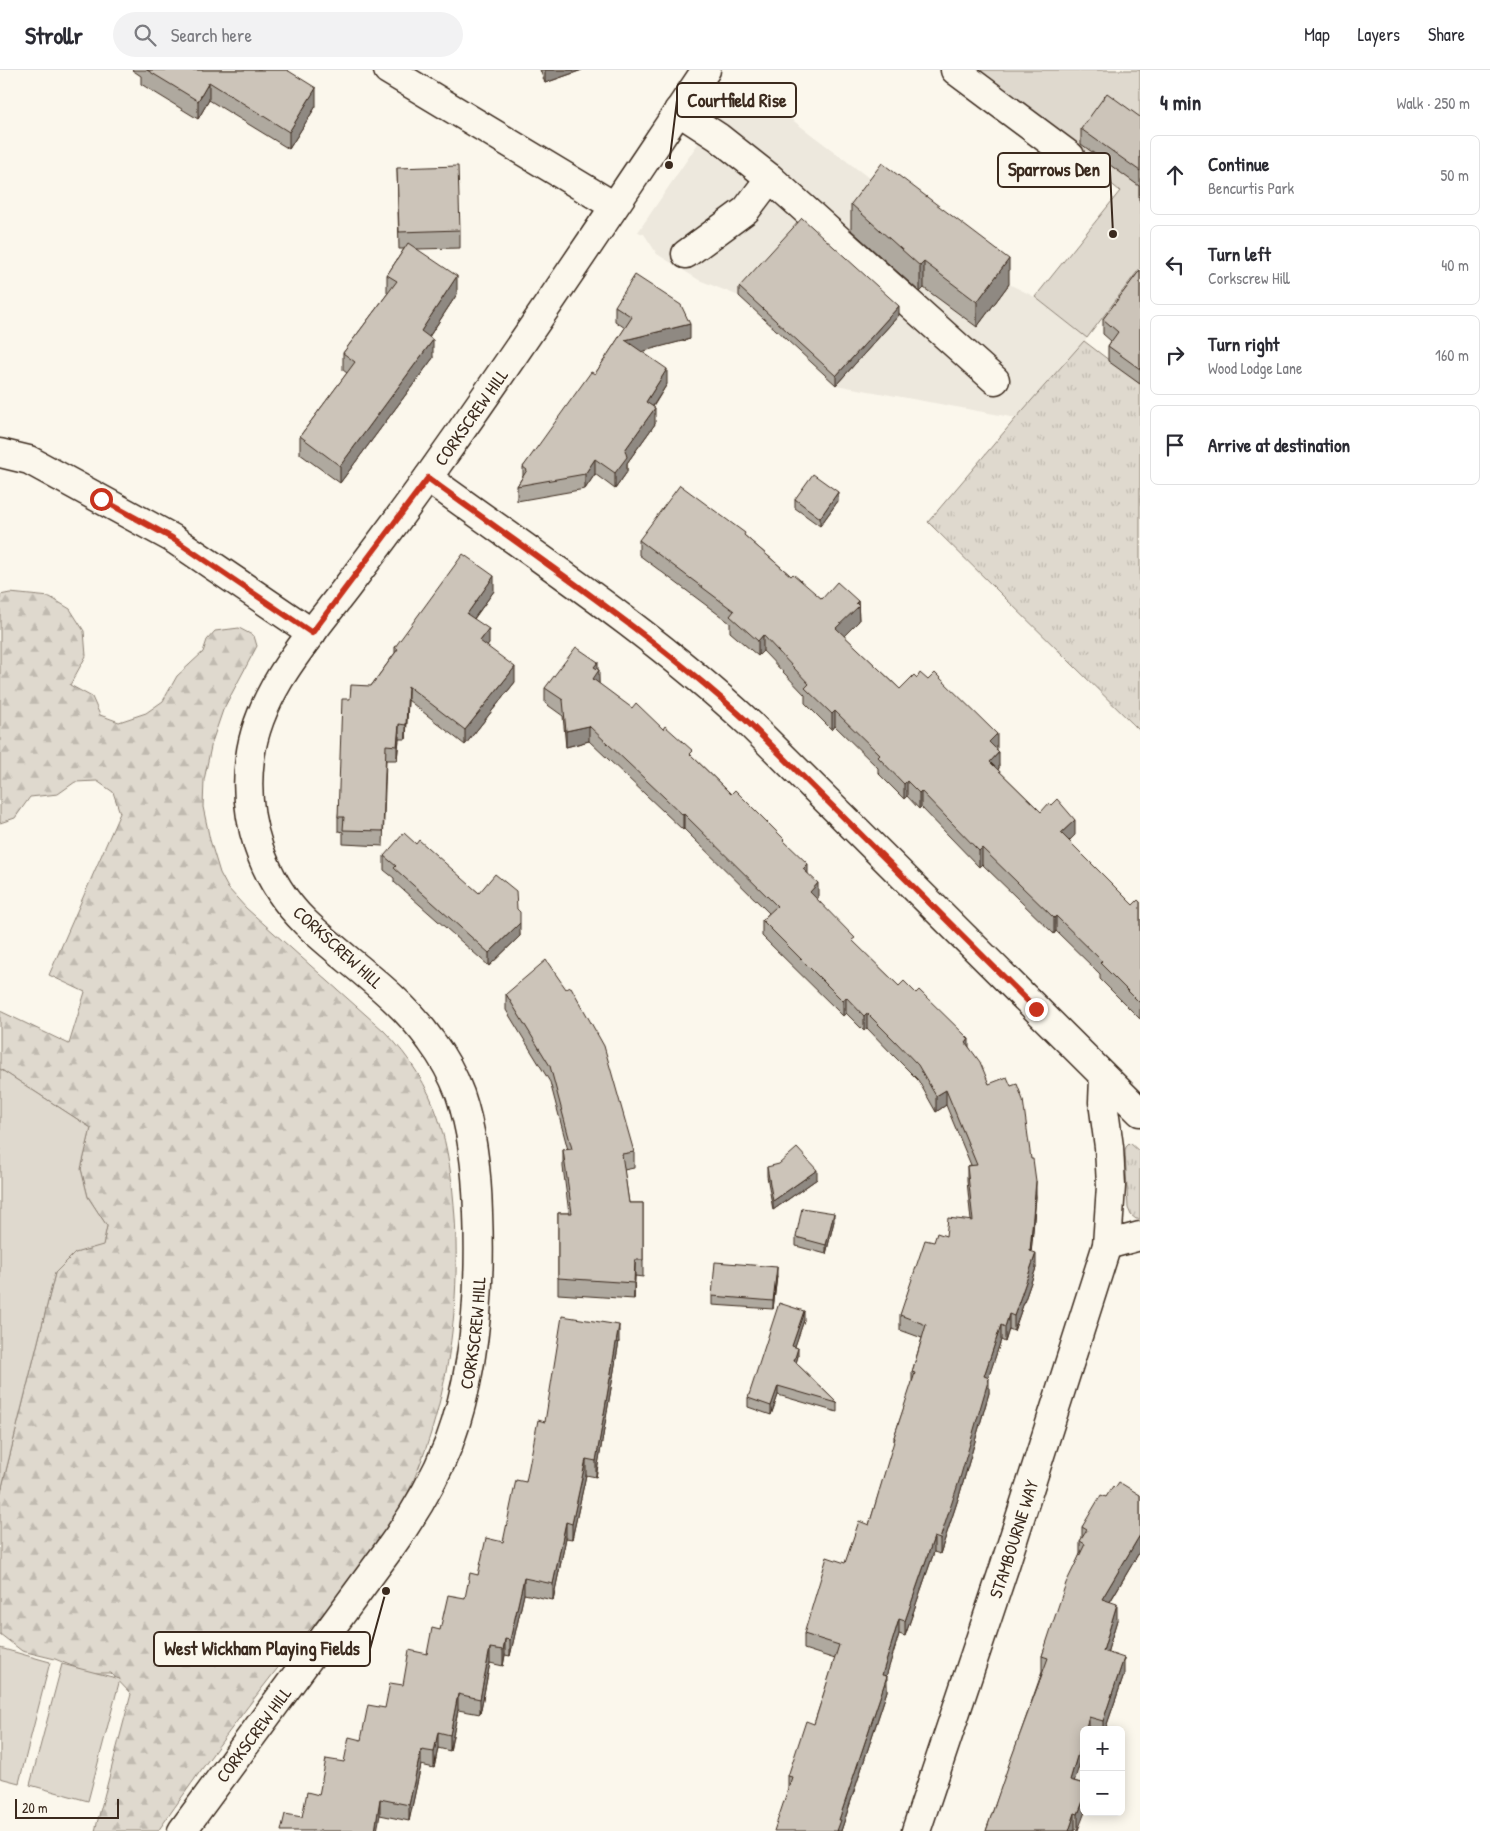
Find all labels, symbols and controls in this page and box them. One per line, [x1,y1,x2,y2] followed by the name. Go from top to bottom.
[113,12,463,57] search box
[25,19,83,51] text: Strollr
[131,21,159,49] icon: search
[171,22,252,48] text: Search here
[1304,22,1330,47] text: Map
[1358,22,1400,47] text: Layers
[1428,22,1465,47] text: Share
[677,83,796,117] callout: Courtfield Rise
[687,87,787,113] text: Courtfield Rise
[1160,88,1201,117] text: 4 min
[1396,92,1470,114] text: Walk · 250 m
[1208,151,1269,177] text: Continue
[998,153,1110,187] callout: Sparrows Den
[1008,156,1101,183] text: Sparrows Den
[1161,161,1189,189] icon: ahead
[1441,164,1469,186] text: 50 m
[1208,177,1294,199] text: Bencurtis Park
[1208,241,1271,267] text: Turn left
[1161,251,1189,279] icon: left
[1441,254,1469,276] text: 40 m
[1208,267,1290,289] text: Corkscrew Hill
[1208,331,1279,357] text: Turn right
[1161,341,1189,369] icon: right
[1435,344,1469,366] text: 160 m
[1208,357,1302,379] text: Wood Lodge Lane
[428,363,514,470] street label: CORKSCREW HILL
[1161,431,1189,459] icon: arrive
[1208,432,1350,458] text: Arrive at destination
[90,488,113,511] route start
[288,900,389,994] street label: CORKSCREW HILL
[1025,998,1048,1021] route end
[453,1276,491,1391] street label: CORKSCREW HILL
[982,1476,1044,1601] street label: STAMBOURNE WAY
[154,1632,370,1666] callout: West Wickham Playing Fields
[164,1635,360,1662] text: West Wickham Playing Fields
[210,1681,297,1787] street label: CORKSCREW HILL
[1080,1726,1125,1816] map controls
[1080,1726,1125,1771] button: +
[1080,1771,1125,1816] button: −
[15,1796,119,1819] scale bar
[22,1798,48,1817] text: 20 m

